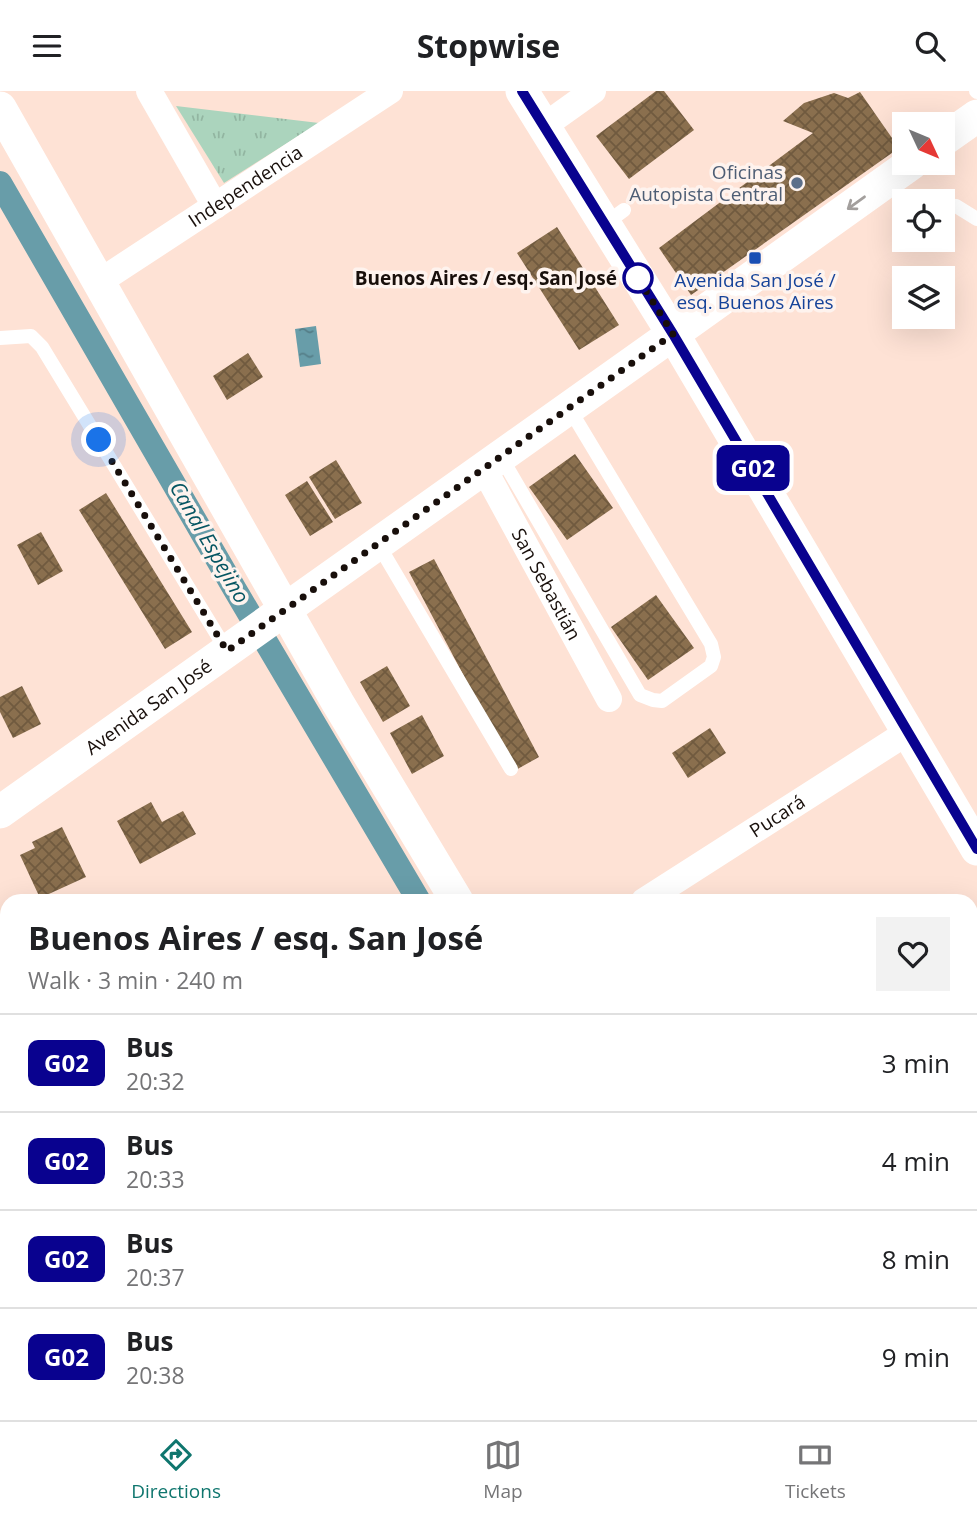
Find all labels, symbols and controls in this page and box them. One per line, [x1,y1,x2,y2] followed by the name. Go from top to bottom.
[417,24,560,67] text: Stopwise
[28,27,66,65] icon: menu
[911,27,949,65] icon: search
[892,112,956,175] north arrow
[892,112,955,329] map controls
[183,139,307,233] street label: Independencia
[629,159,783,207] place label: Oficinas Autopista Central
[789,175,805,191] marker: Oficinas Autopista Central
[892,189,955,252] button: locate
[847,195,866,210] one-way arrow
[747,250,763,266] marker: Avenida San José / esq. Buenos Aires
[623,263,653,293] marker: Buenos Aires / esq. San José
[355,265,617,291] place label: Buenos Aires / esq. San José
[892,266,955,329] button: layers
[674,267,836,315] place label: Avenida San José / esq. Buenos Aires
[81,422,116,457] your location
[713,445,793,491] line badge: G02
[731,451,775,484] text: G02
[164,476,256,608] water label: Canal Espejino
[506,524,588,645] street label: San Sebastián
[80,653,217,761] street label: Avenida San José
[744,788,810,843] street label: Pucará
[28,915,483,960] text: Buenos Aires / esq. San José
[876,917,950,991] button: heart
[28,964,243,996] text: Walk · 3 min · 240 m
[126,1029,173,1065] text: Bus
[882,1045,950,1081] text: 3 min
[44,1046,89,1079] text: G02
[126,1065,185,1097] text: 20:32
[126,1127,173,1163] text: Bus
[882,1143,950,1179] text: 4 min
[44,1144,89,1177] text: G02
[126,1163,185,1195] text: 20:33
[126,1225,173,1261] text: Bus
[882,1241,950,1277] text: 8 min
[44,1242,89,1275] text: G02
[126,1261,185,1293] text: 20:37
[126,1323,173,1359] text: Bus
[882,1339,950,1375] text: 9 min
[44,1340,89,1373] text: G02
[126,1359,185,1391] text: 20:38
[131,1436,221,1504] tab: Directions
[483,1436,523,1504] tab: Map
[785,1436,846,1504] tab: Tickets

